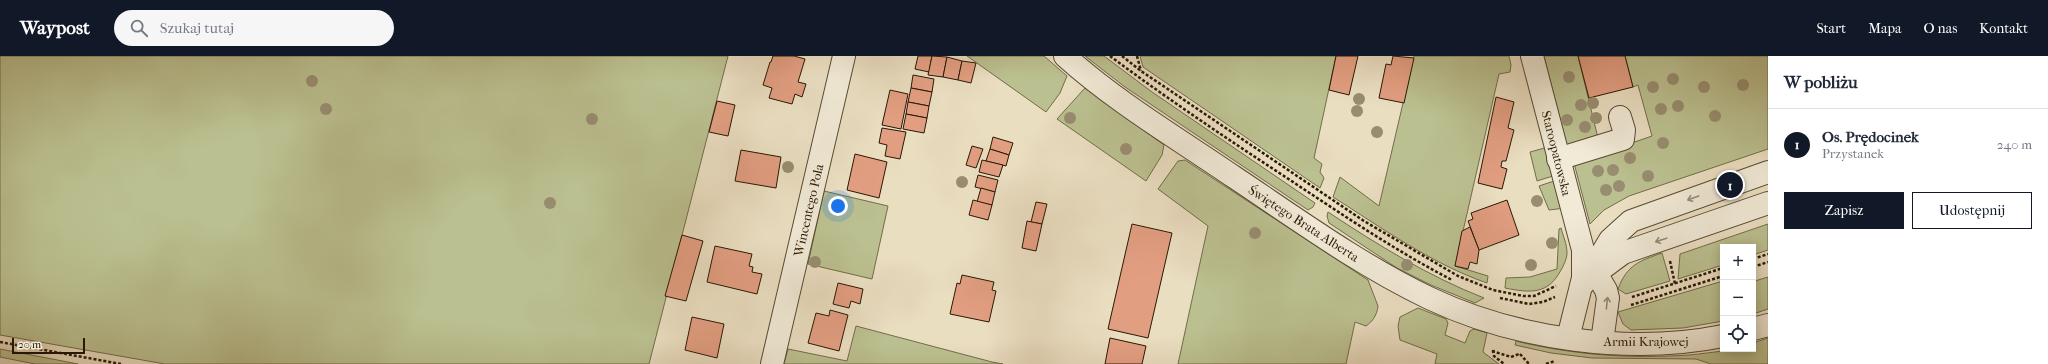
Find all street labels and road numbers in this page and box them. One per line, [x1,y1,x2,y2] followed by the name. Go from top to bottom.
[1539,109,1575,198] street label: Staroopatowska
[790,161,827,259] street label: Wincentego Pola
[1246,182,1363,265] street label: Świętego Brata Alberta
[1602,334,1689,349] street label: Armii Krajowej

